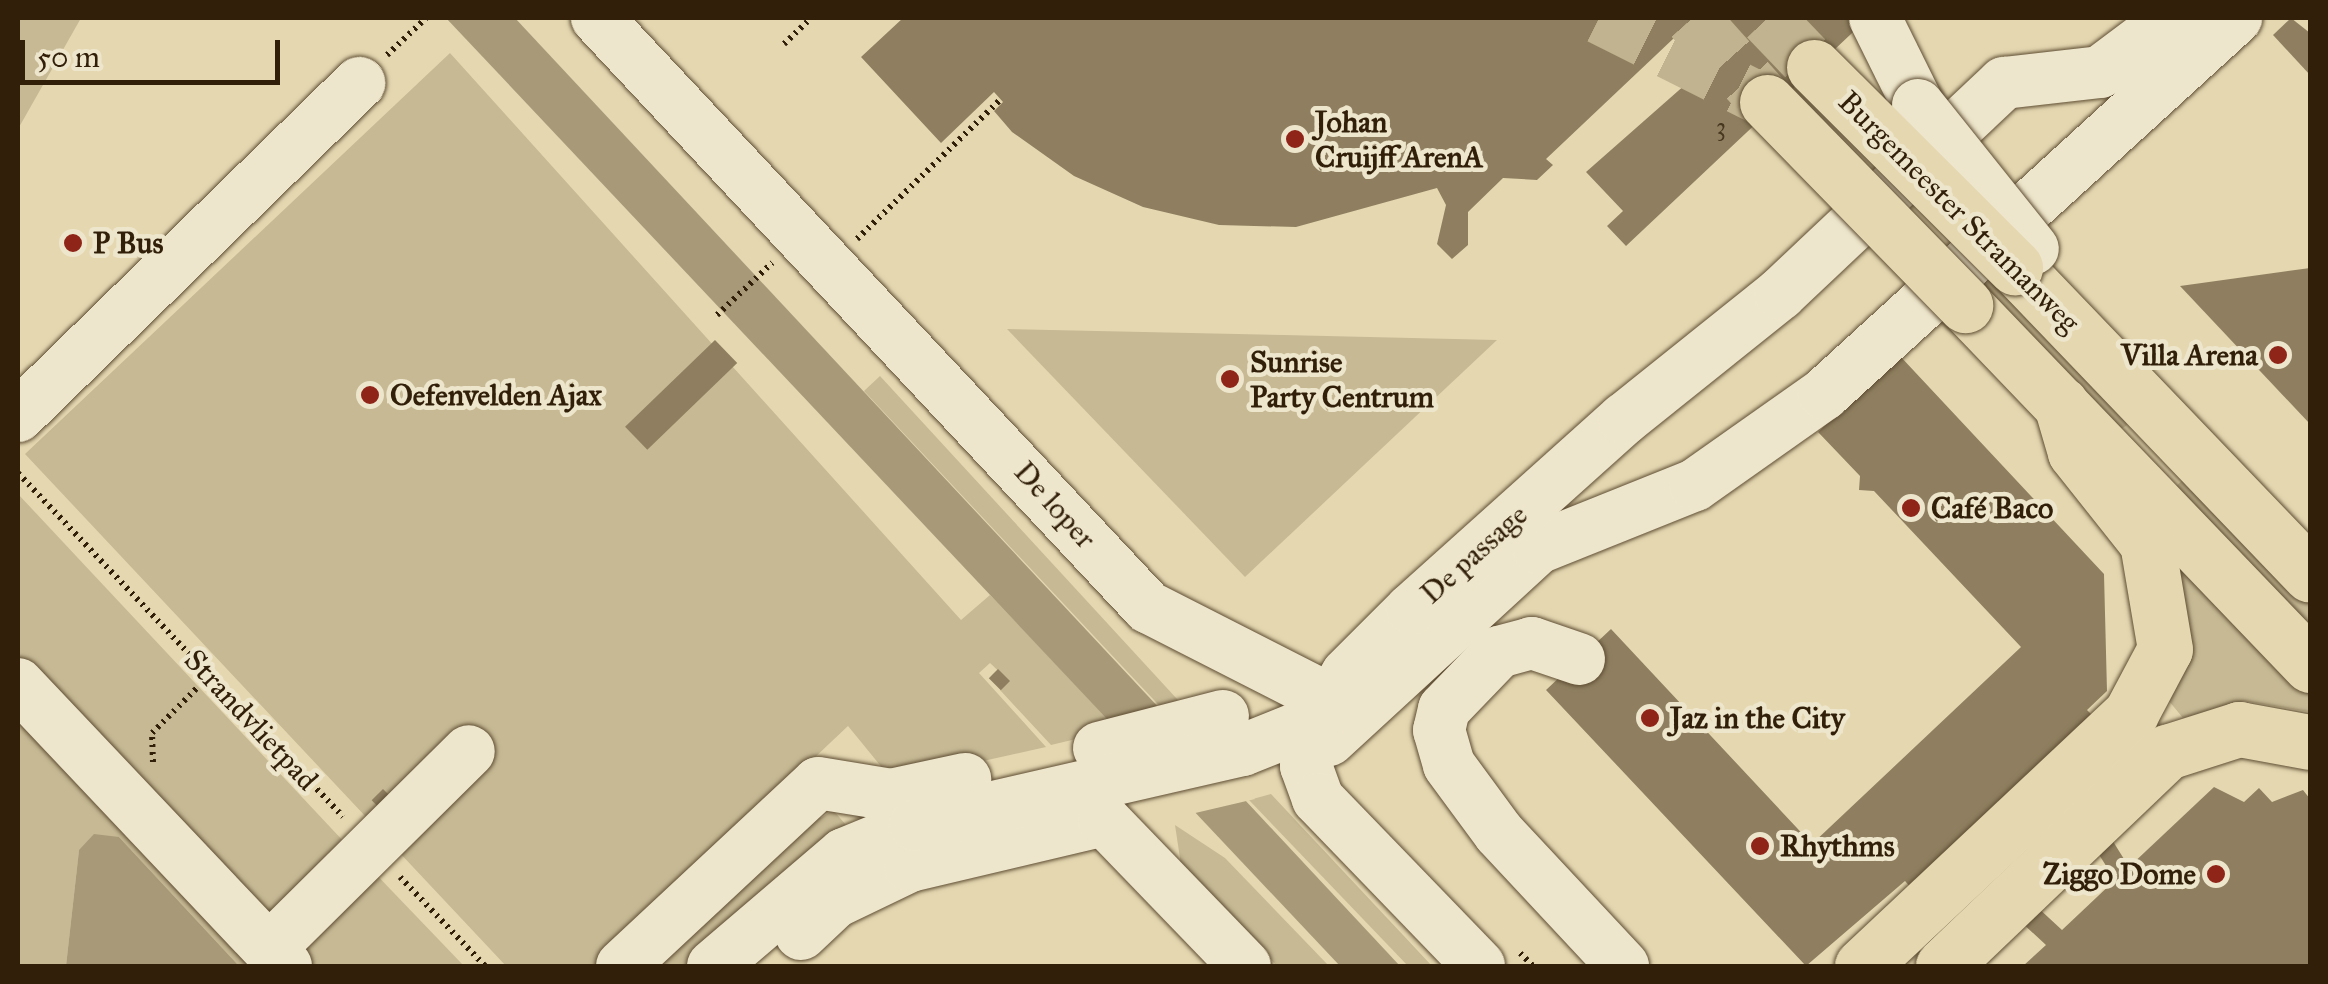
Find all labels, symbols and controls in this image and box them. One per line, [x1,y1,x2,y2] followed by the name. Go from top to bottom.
[25,20,285,82] scale bar
[37,39,100,75] text: 50 m
[1831,84,2087,340] street label: Burgemeester Stramanweg
[1315,104,1483,174] place label: Johan Cruijff ArenA
[1716,112,1726,142] house number: 3
[1284,128,1306,150] marker: Johan Cruijff ArenA
[93,225,163,261] place label: P Bus
[62,232,84,254] marker: P Bus
[2121,337,2258,373] place label: Villa Arena
[1250,344,1434,414] place label: Sunrise Party Centrum
[2267,344,2289,366] marker: Villa Arena
[1219,368,1241,390] marker: Sunrise Party Centrum
[390,377,602,413] place label: Oefenvelden Ajax
[359,384,381,406] marker: Oefenvelden Ajax
[1007,454,1103,556] street label: De loper
[1931,490,2053,526] place label: Café Baco
[1413,497,1535,611] street label: De passage
[1900,497,1922,519] marker: Café Baco
[177,642,325,798] street label: Strandvlietpad
[1670,700,1845,736] place label: Jaz in the City
[1639,707,1661,729] marker: Jaz in the City
[1780,828,1895,864] place label: Rhythms
[1749,835,1771,857] marker: Rhythms
[2043,856,2196,892] place label: Ziggo Dome
[2205,863,2227,885] marker: Ziggo Dome

